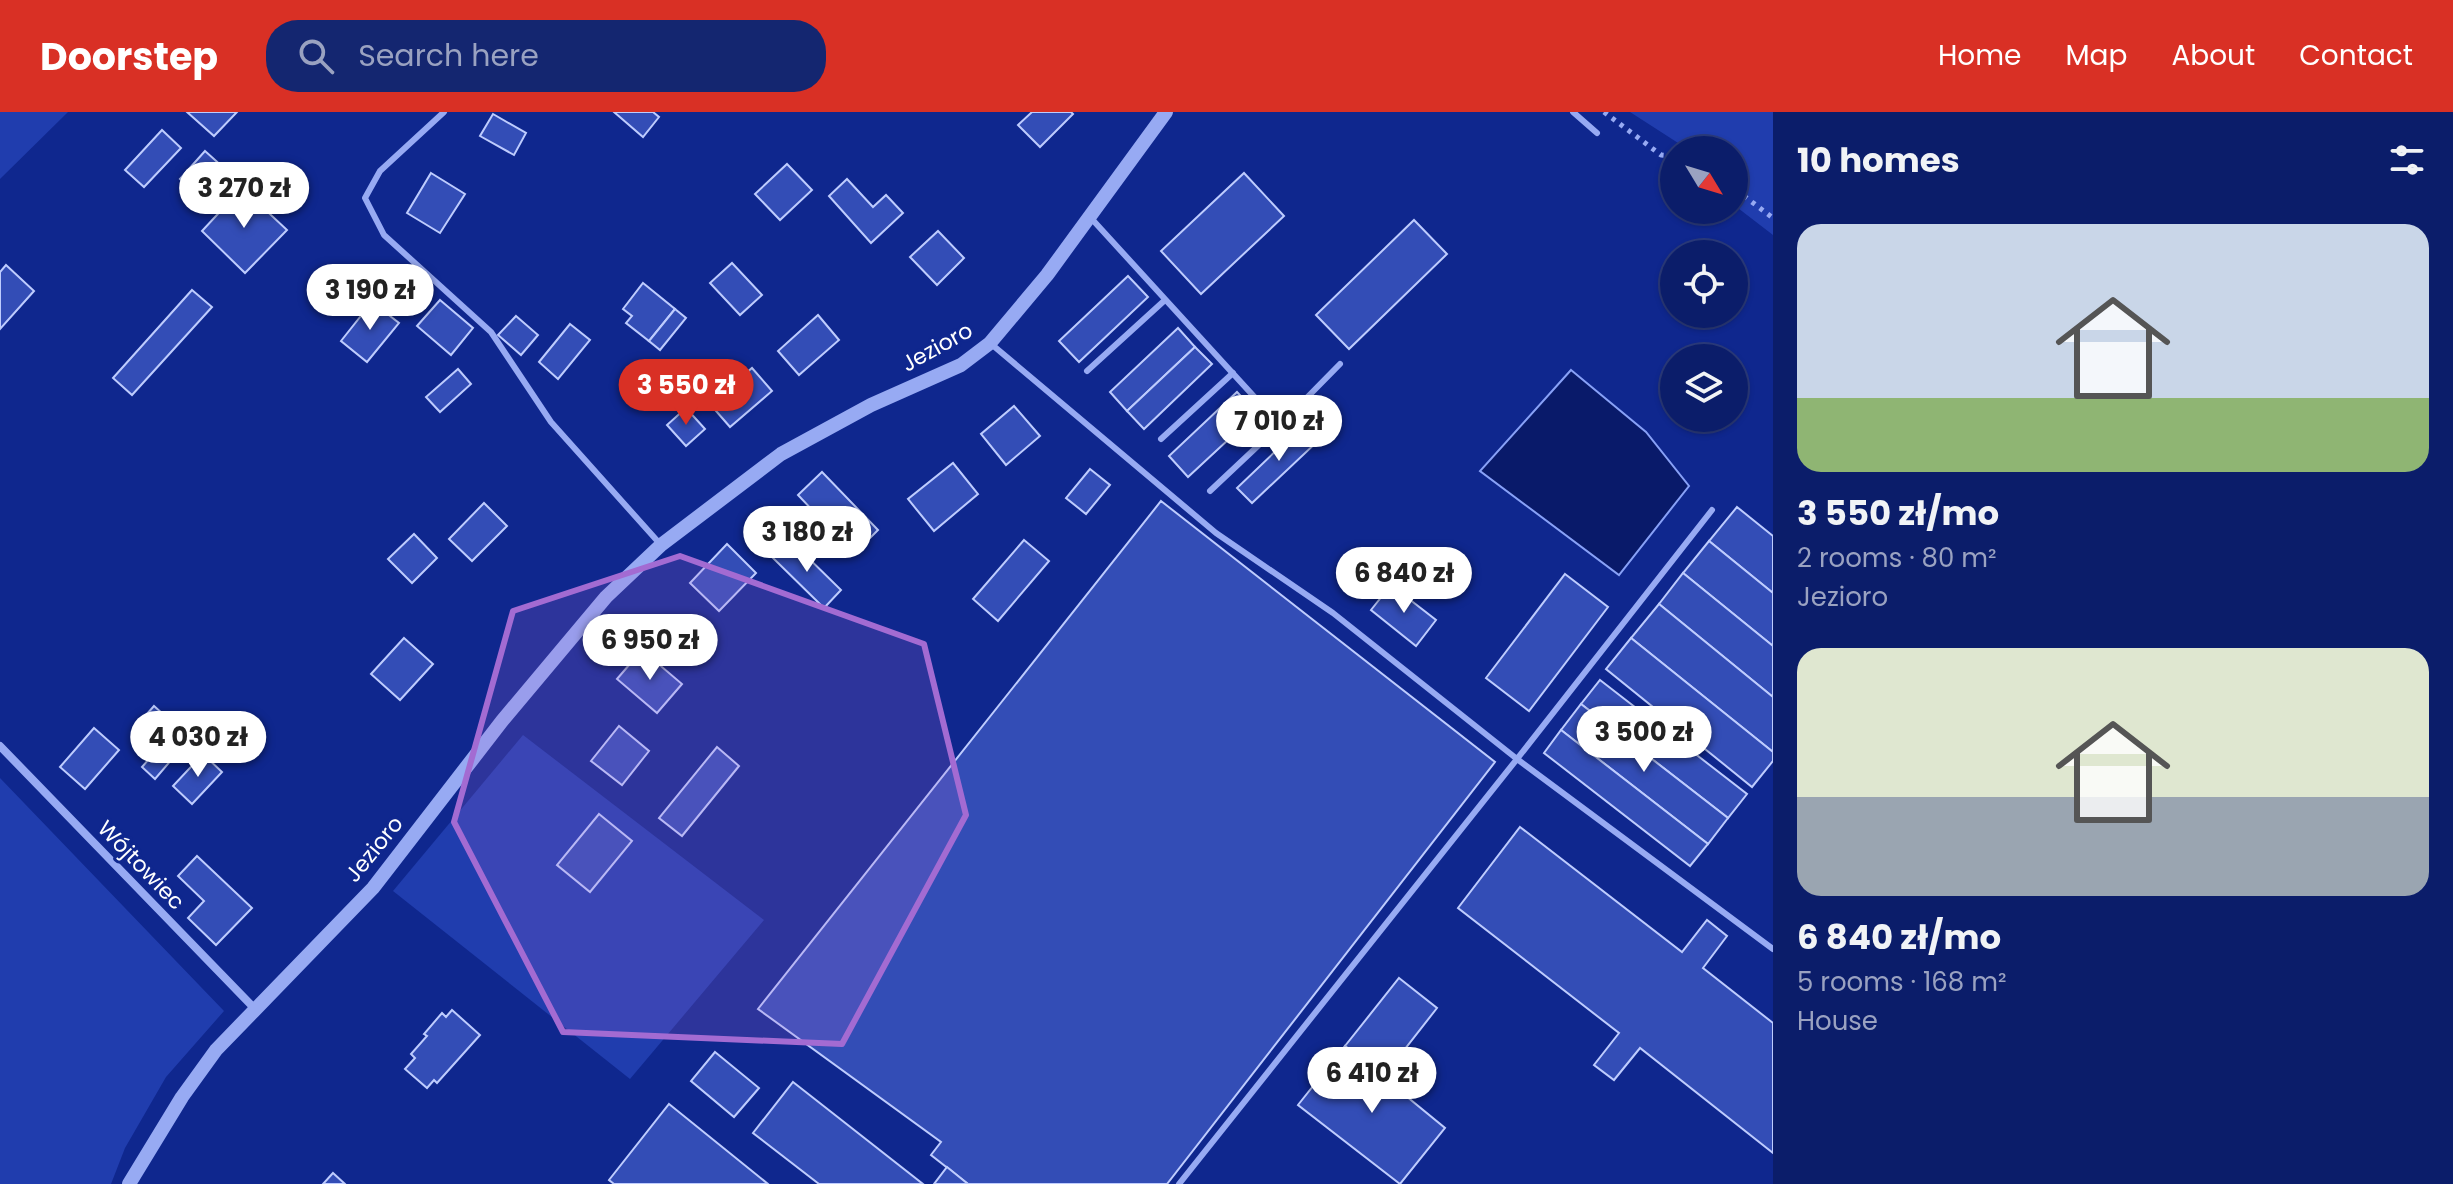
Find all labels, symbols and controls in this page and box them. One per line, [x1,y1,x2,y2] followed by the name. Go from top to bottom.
[266,20,826,92] search box
[40,30,218,83] text: Doorstep
[294,34,338,78] icon: search
[358,34,539,77] text: Search here
[1938,36,2021,75] text: Home
[2065,36,2127,75] text: Map
[2171,36,2255,75] text: About
[2299,36,2413,75] text: Contact
[1660,136,1748,224] north arrow
[1660,136,1748,432] map controls
[1797,136,1960,184] text: 10 homes
[2385,138,2429,182] icon: filters
[161,162,327,230] pin: 3 270 zł
[197,170,291,206] text: 3 270 zł
[1660,240,1748,328] button: locate
[287,264,453,332] pin: 3 190 zł
[325,272,415,308] text: 3 190 zł
[2041,276,2185,420] icon: home
[896,315,978,379] street label: Jezioro
[1660,344,1748,432] button: layers
[603,359,769,427] pin: 3 550 zł
[637,367,735,403] text: 3 550 zł
[1196,395,1362,463] pin: 7 010 zł
[1234,403,1324,439] text: 7 010 zł
[1797,489,1999,537] text: 3 550 zł/mo
[724,506,890,574] pin: 3 180 zł
[761,514,853,550] text: 3 180 zł
[1797,540,1997,576] text: 2 rooms · 80 m²
[1321,547,1487,615] pin: 6 840 zł
[1354,555,1454,591] text: 6 840 zł
[1797,579,1888,615] text: Jezioro
[567,614,733,682] pin: 6 950 zł
[601,622,699,658] text: 6 950 zł
[2041,700,2185,844] icon: home
[1561,706,1727,774] pin: 3 500 zł
[115,711,281,779] pin: 4 030 zł
[1595,714,1693,750] text: 3 500 zł
[148,719,248,755] text: 4 030 zł
[338,809,410,889] street label: Jezioro
[90,813,192,917] street label: Wójtowiec
[1797,913,2001,961] text: 6 840 zł/mo
[1797,964,2007,1000] text: 5 rooms · 168 m²
[1797,1003,1878,1039] text: House
[1289,1047,1455,1115] pin: 6 410 zł
[1325,1055,1419,1091] text: 6 410 zł

